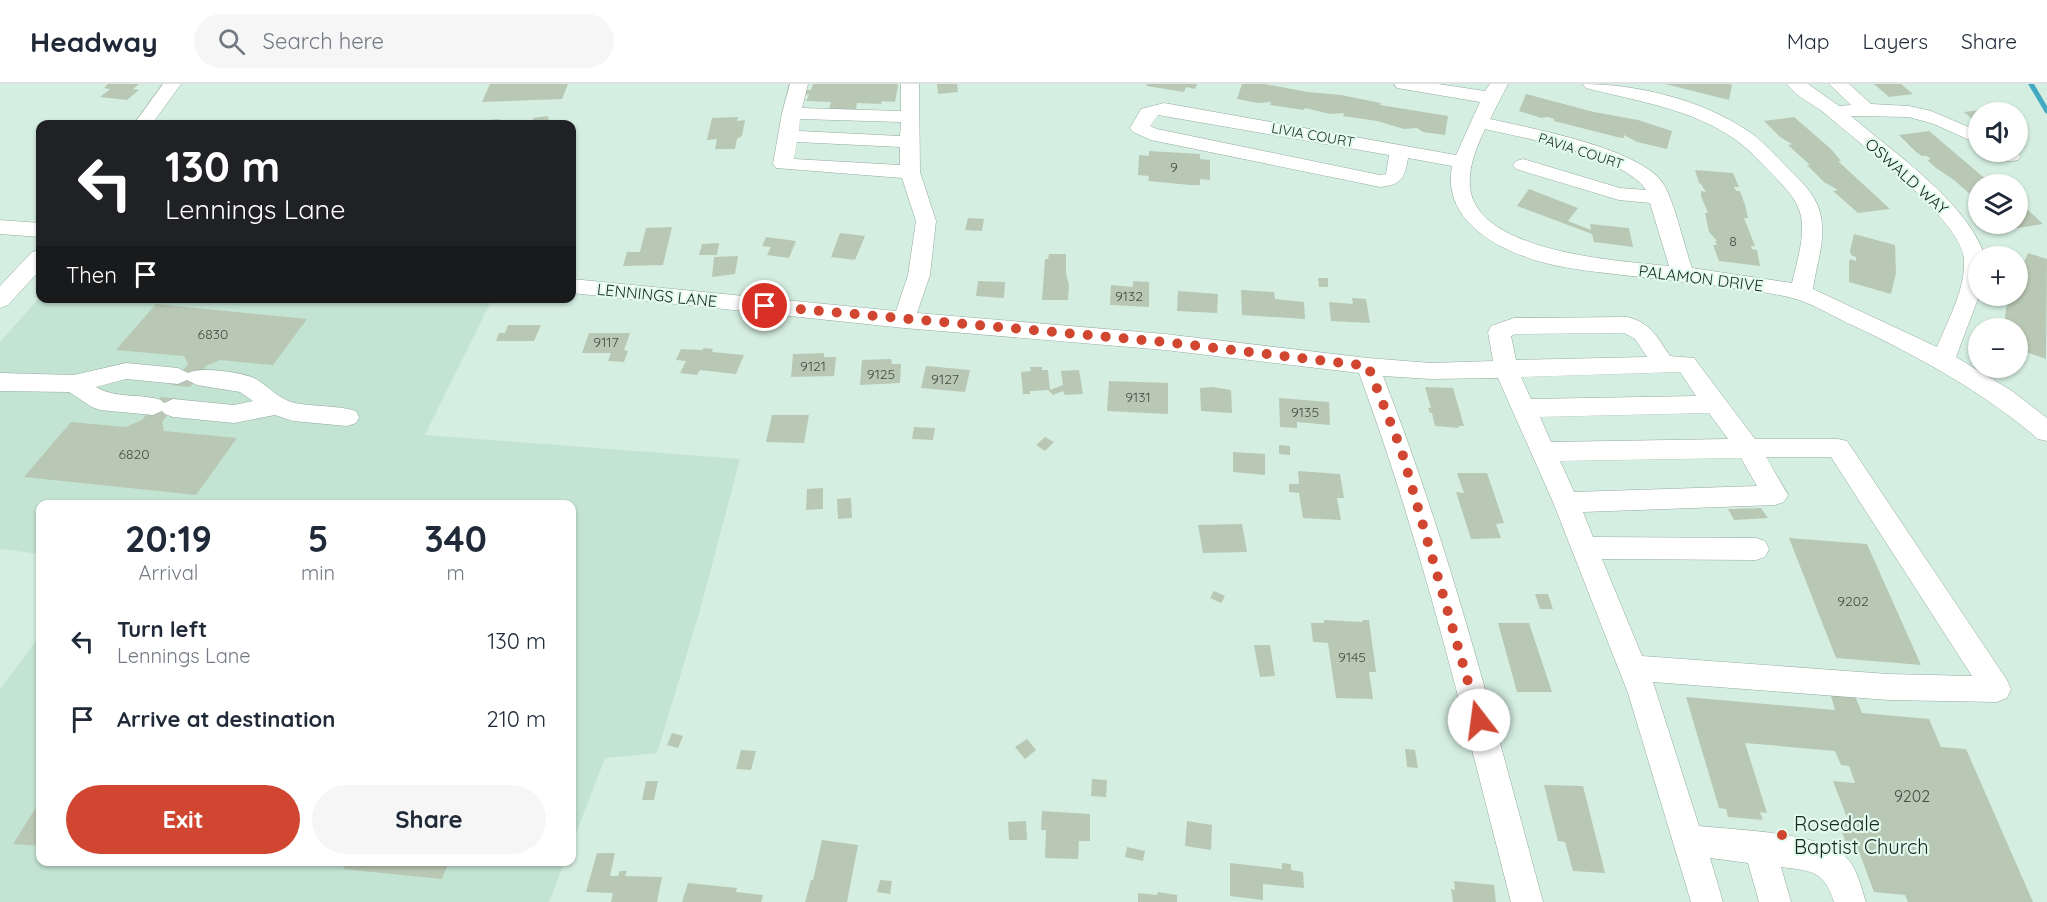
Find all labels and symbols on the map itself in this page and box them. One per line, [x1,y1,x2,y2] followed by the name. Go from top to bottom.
[1270,119,1356,151] street label: LIVIA COURT
[1536,129,1626,173] street label: PAVIA COURT
[1861,134,1953,219] street label: OSWALD WAY
[1170,158,1178,176] house number: 9
[1729,232,1737,250] house number: 8
[1637,260,1765,296] street label: PALAMON DRIVE
[596,279,718,311] street label: LENNINGS LANE
[739,280,790,331] pin
[1115,287,1143,305] house number: 9132
[198,325,228,343] house number: 6830
[593,333,619,351] house number: 9117
[800,357,826,375] house number: 9121
[867,365,895,383] house number: 9125
[931,370,959,388] house number: 9127
[1125,388,1151,406] house number: 9131
[1291,403,1319,421] house number: 9135
[118,445,150,463] house number: 6820
[1837,592,1869,610] house number: 9202
[1338,648,1366,666] house number: 9145
[1447,688,1511,752] position arrow
[1894,786,1930,806] house number: 9202
[1794,811,1929,859] place label: Rosedale Baptist Church
[1775,828,1789,842] marker: Rosedale Baptist Church

